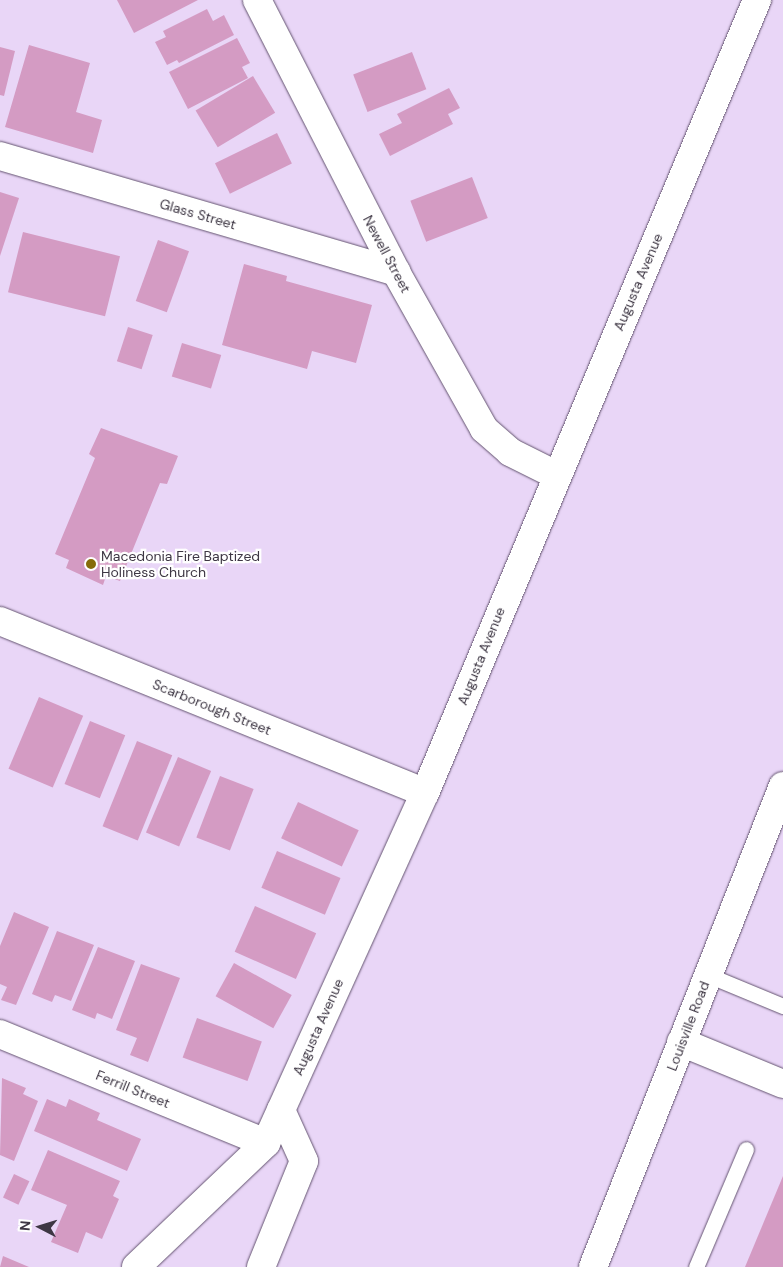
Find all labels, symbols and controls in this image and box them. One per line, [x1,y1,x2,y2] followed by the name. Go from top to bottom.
[158,195,238,233] street label: Glass Street
[360,212,414,296] street label: Newell Street
[610,231,666,333] street label: Augusta Avenue
[101,548,260,580] place label: Macedonia Fire Baptized Holiness Church
[85,558,97,570] marker: Macedonia Fire Baptized Holiness Church
[454,605,508,707] street label: Augusta Avenue
[150,676,274,738] street label: Scarborough Street
[289,976,347,1078] street label: Augusta Avenue
[663,979,713,1073] street label: Louisville Road
[93,1067,173,1111] street label: Ferrill Street
[15,1202,65,1252] north arrow
[16,1220,34,1232] text: N

